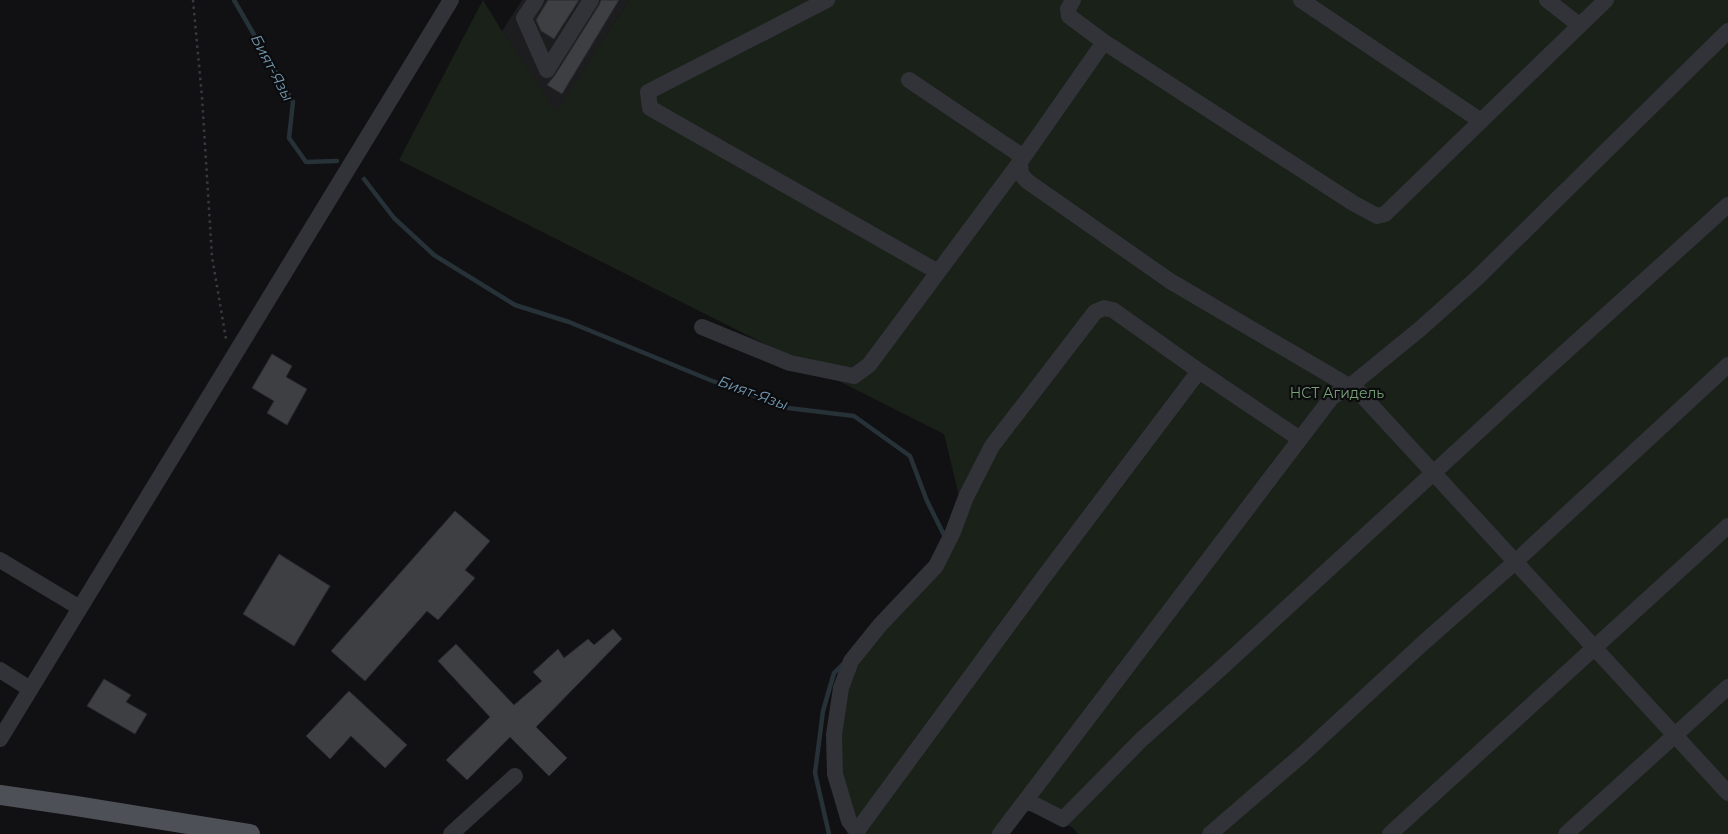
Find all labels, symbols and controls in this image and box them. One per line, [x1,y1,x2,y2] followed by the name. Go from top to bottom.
[247,31,298,105] water label: Бият-Язы
[716,371,791,414] water label: Бият-Язы
[1290,384,1384,402] park label: НСТ Агидель

